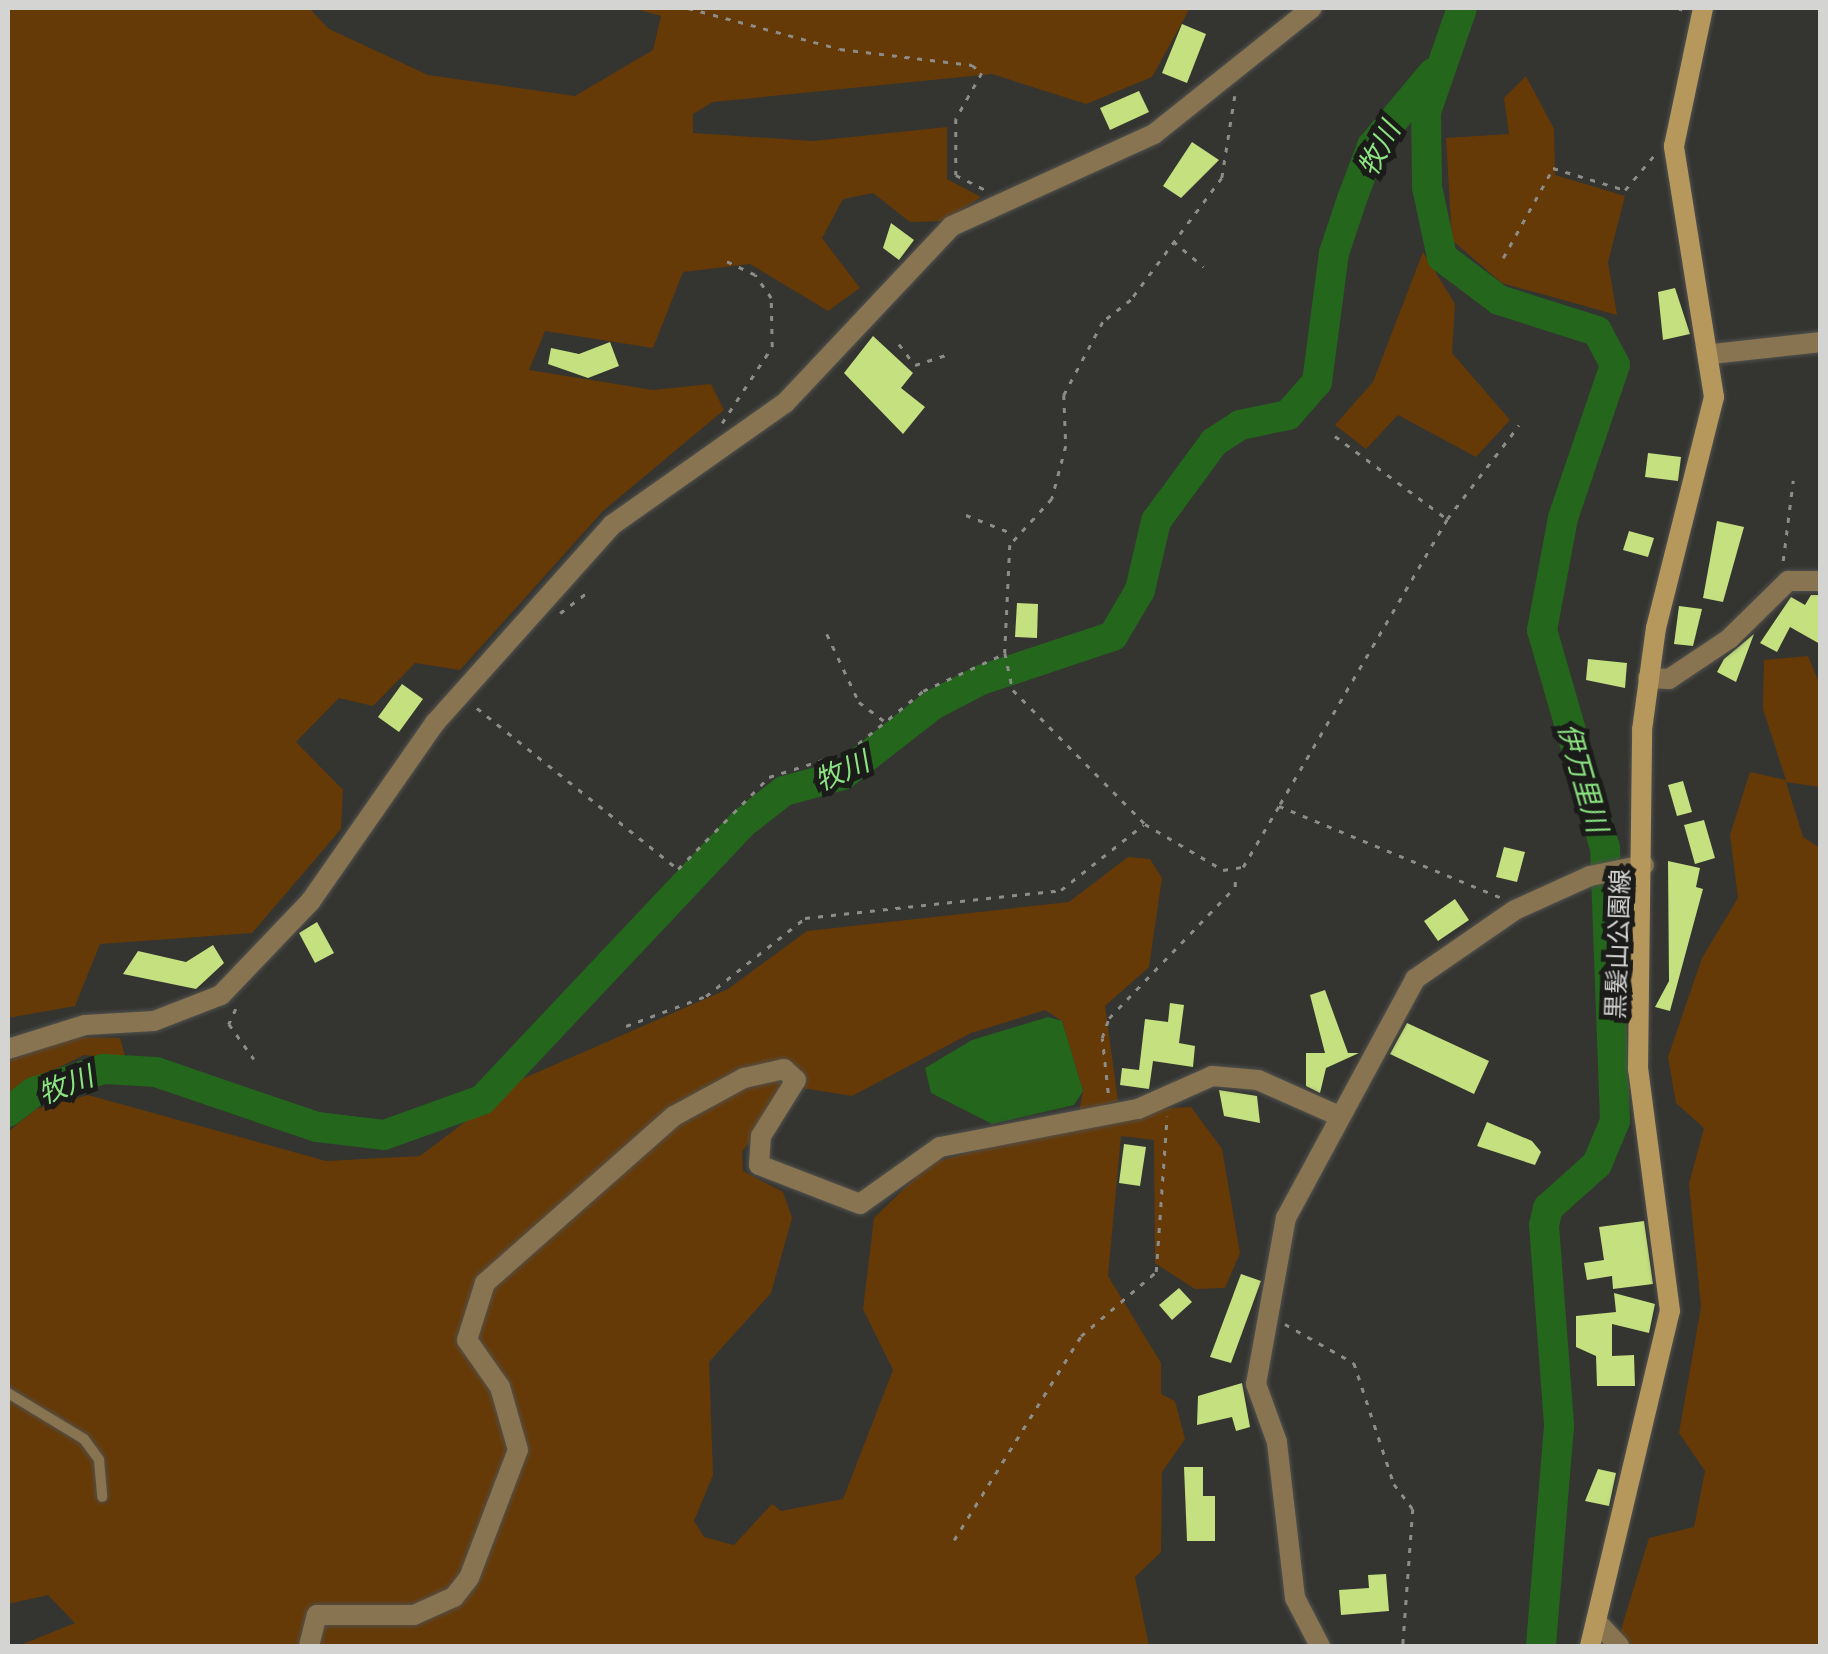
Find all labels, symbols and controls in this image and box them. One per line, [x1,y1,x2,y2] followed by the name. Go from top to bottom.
[1349,115,1405,181] water label: 牧川
[1553,719,1617,835] water label: 伊万里川
[809,742,873,796] water label: 牧川
[1598,869,1634,1019] street label: 黒髪山公園線
[33,1057,97,1109] water label: 牧川

